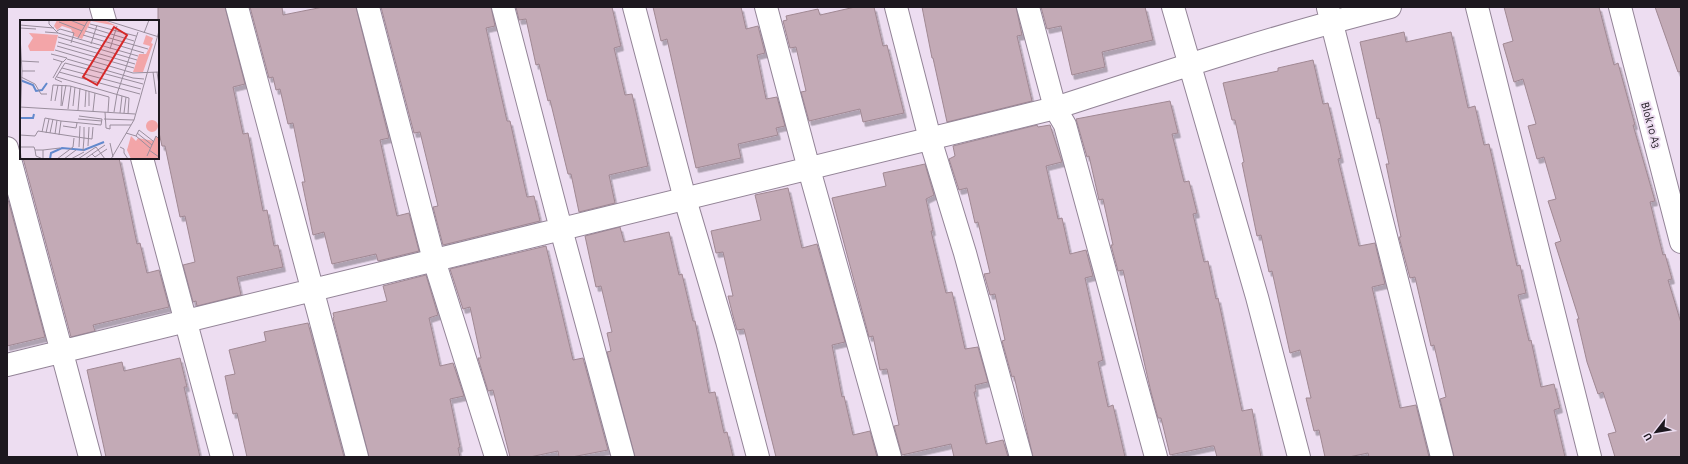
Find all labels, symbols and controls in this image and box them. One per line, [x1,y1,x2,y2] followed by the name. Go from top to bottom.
[20,20,159,159] inset map
[1639,101,1663,149] street label: Blok 10 A3
[1636,412,1676,452] north arrow
[1641,431,1654,443] text: U

